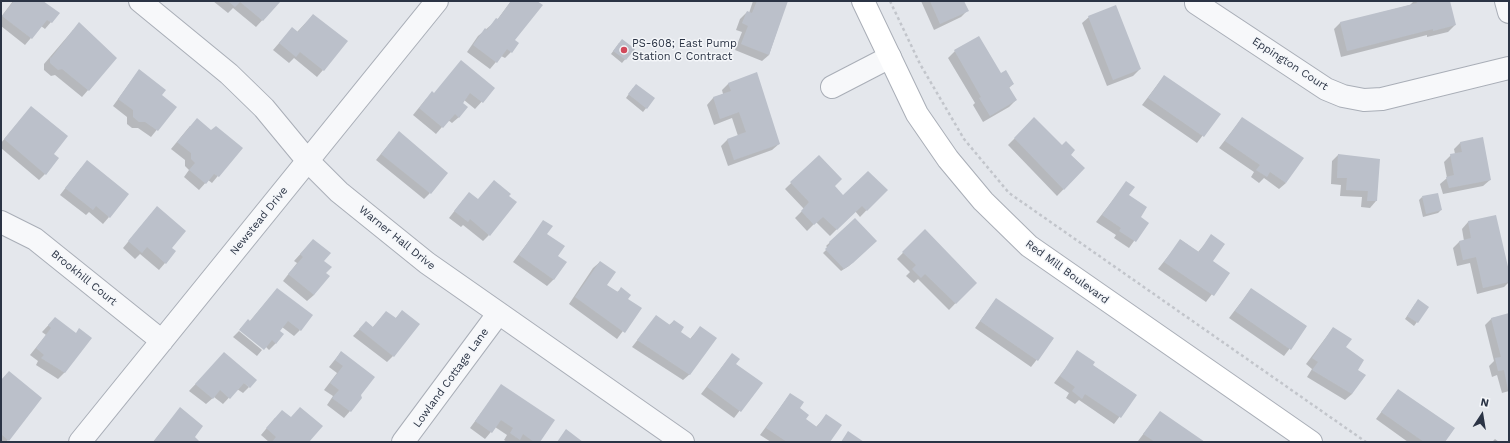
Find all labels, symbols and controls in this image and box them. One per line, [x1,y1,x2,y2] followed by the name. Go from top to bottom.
[1250,35,1330,93] street label: Eppington Court
[632,37,737,63] place label: PS-608; East Pump Station C Contract
[619,45,629,55] marker: PS-608; East Pump Station C Contract
[227,184,291,258] street label: Newstead Drive
[356,203,438,273] street label: Warner Hall Drive
[1023,237,1111,307] street label: Red Mill Boulevard
[48,247,120,309] street label: Brookhill Court
[410,326,492,430] street label: Lowland Cottage Lane
[1462,395,1502,435] north arrow
[1479,396,1490,410] text: N

